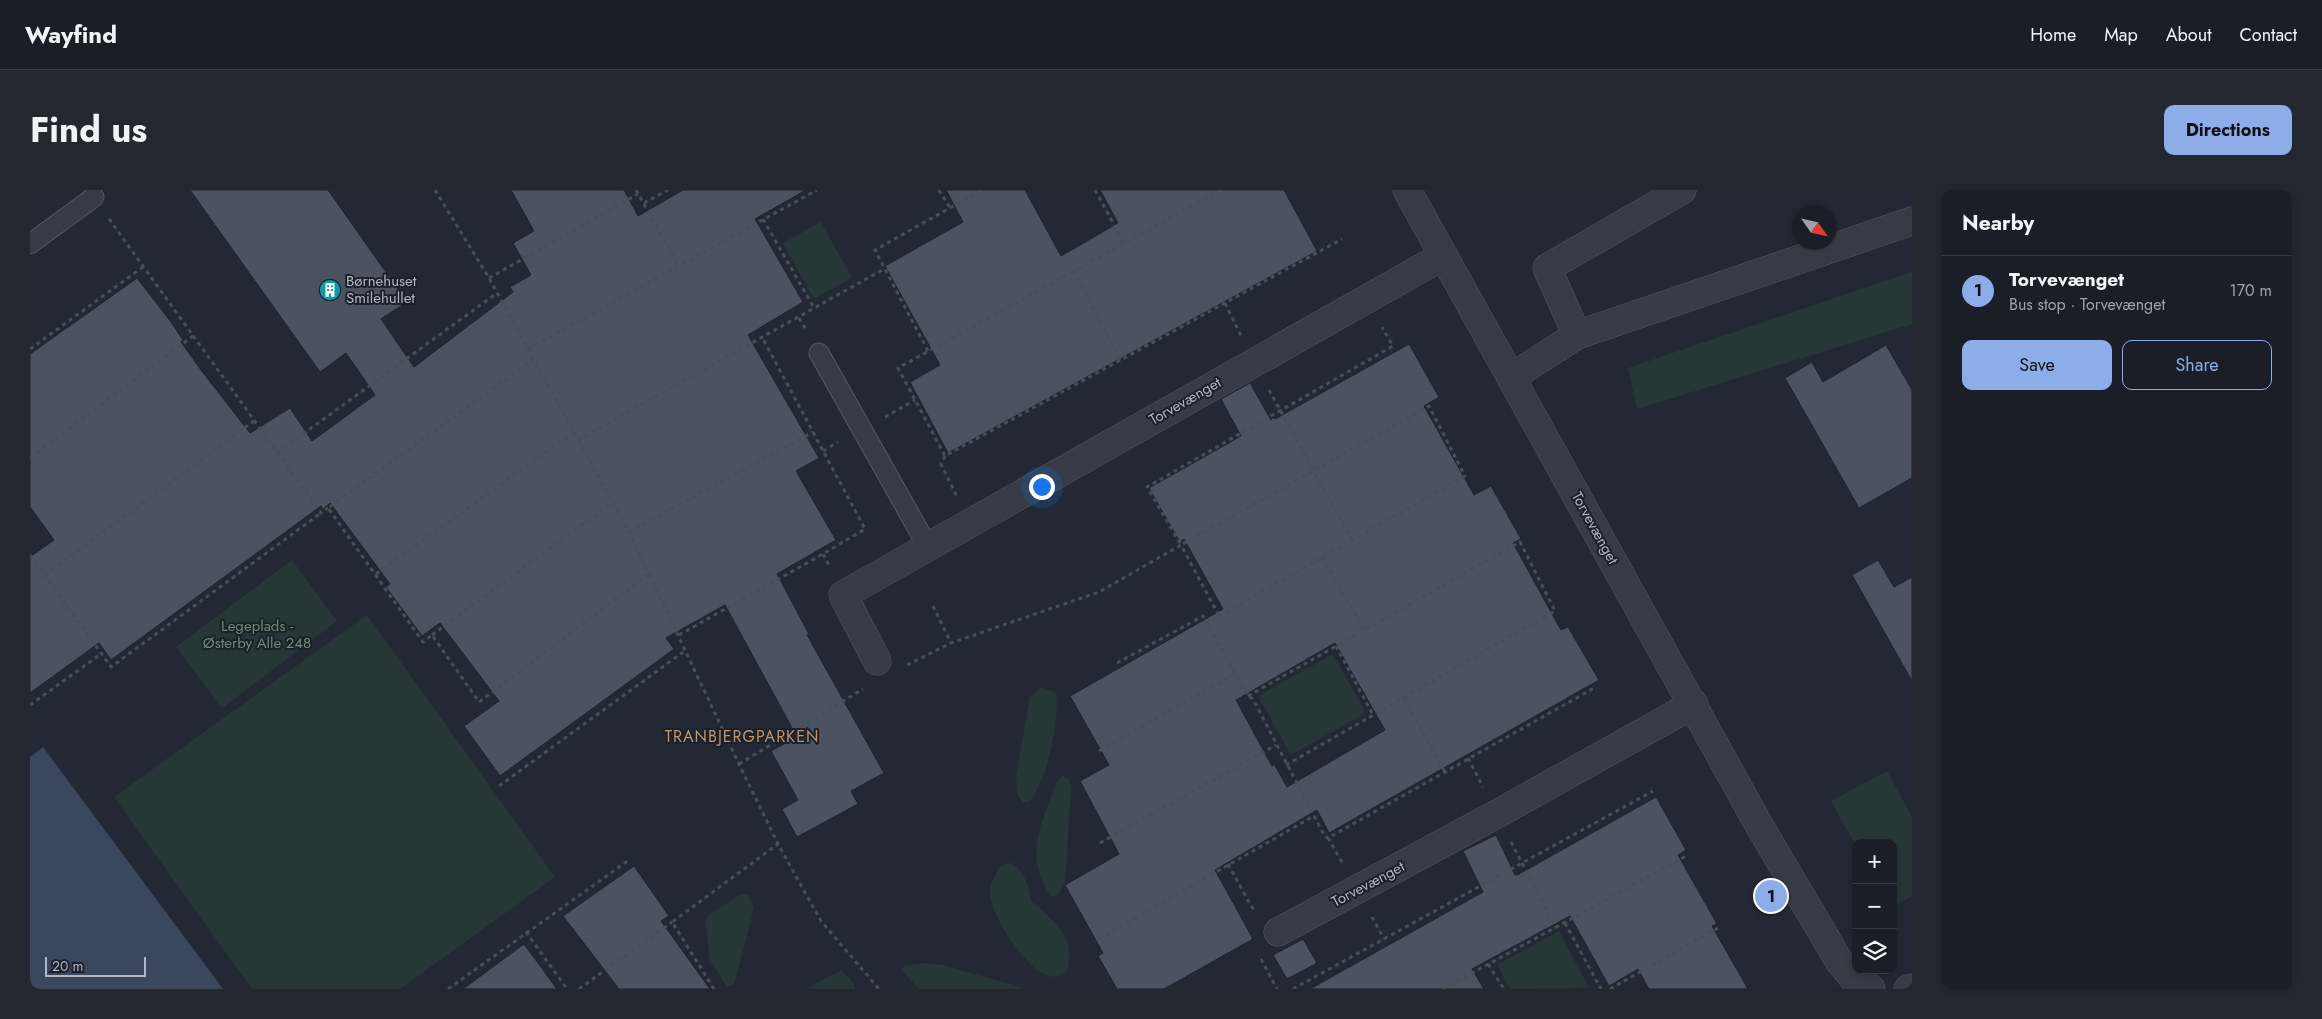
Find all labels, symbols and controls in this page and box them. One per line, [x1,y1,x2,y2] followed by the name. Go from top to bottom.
[25,17,117,52] text: Wayfind
[2030,22,2076,48] text: Home
[2104,22,2138,48] text: Map
[2166,22,2211,48] text: About
[2239,22,2297,48] text: Contact
[30,105,147,155] text: Find us
[2164,105,2292,155] button: Directions
[1792,205,1837,250] north arrow
[1962,208,2034,238] text: Nearby
[2009,266,2124,293] text: Torvevænget
[346,270,417,309] place label: Børnehuset Smilehullet
[318,278,342,302] building icon: Børnehuset Smilehullet
[1974,279,1982,302] text: 1
[2230,279,2272,302] text: 170 m
[2009,293,2165,316] text: Bus stop · Torvevænget
[1962,340,2112,390] button: Save
[2122,340,2272,390] button: Share
[1145,371,1225,430] street label: Torvevænget
[1029,474,1055,500] your location
[1566,488,1624,569] street label: Torvevænget
[203,615,311,654] park label: Legeplads - Østerby Alle 248
[665,725,819,748] district label: TRANBJERGPARKEN
[1852,839,1897,974] map controls
[1852,839,1897,884] button: +
[1328,855,1409,912] street label: Torvevænget
[1755,877,1787,915] pin: 1
[1852,884,1897,929] button: −
[1852,929,1897,974] button: layers
[45,954,146,977] scale bar
[52,956,84,976] text: 20 m

